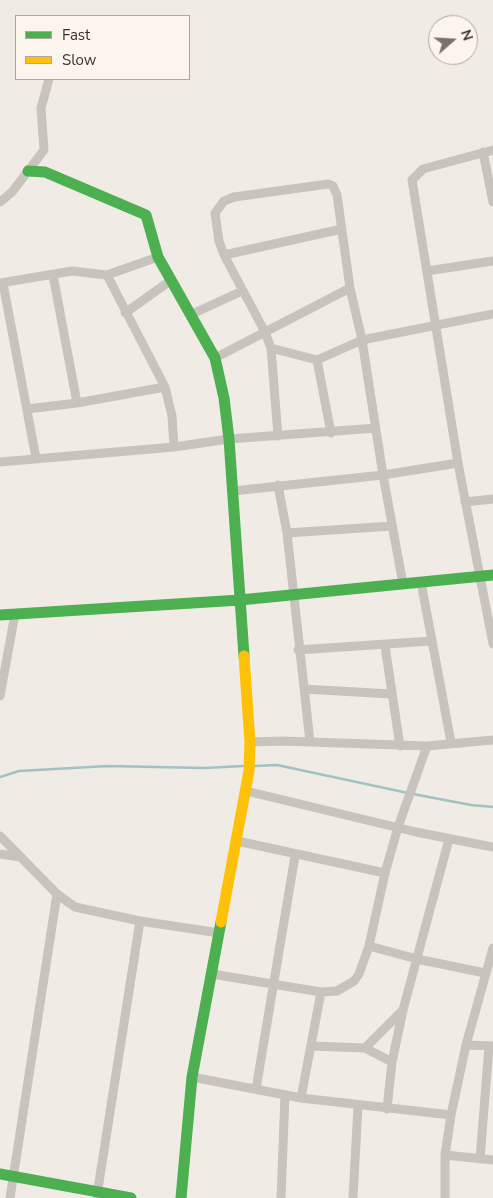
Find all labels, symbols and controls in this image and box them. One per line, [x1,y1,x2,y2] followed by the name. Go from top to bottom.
[15,15,190,80] legend
[428,15,478,65] north arrow
[62,25,90,45] text: Fast
[456,27,477,43] text: N
[62,50,96,70] text: Slow

